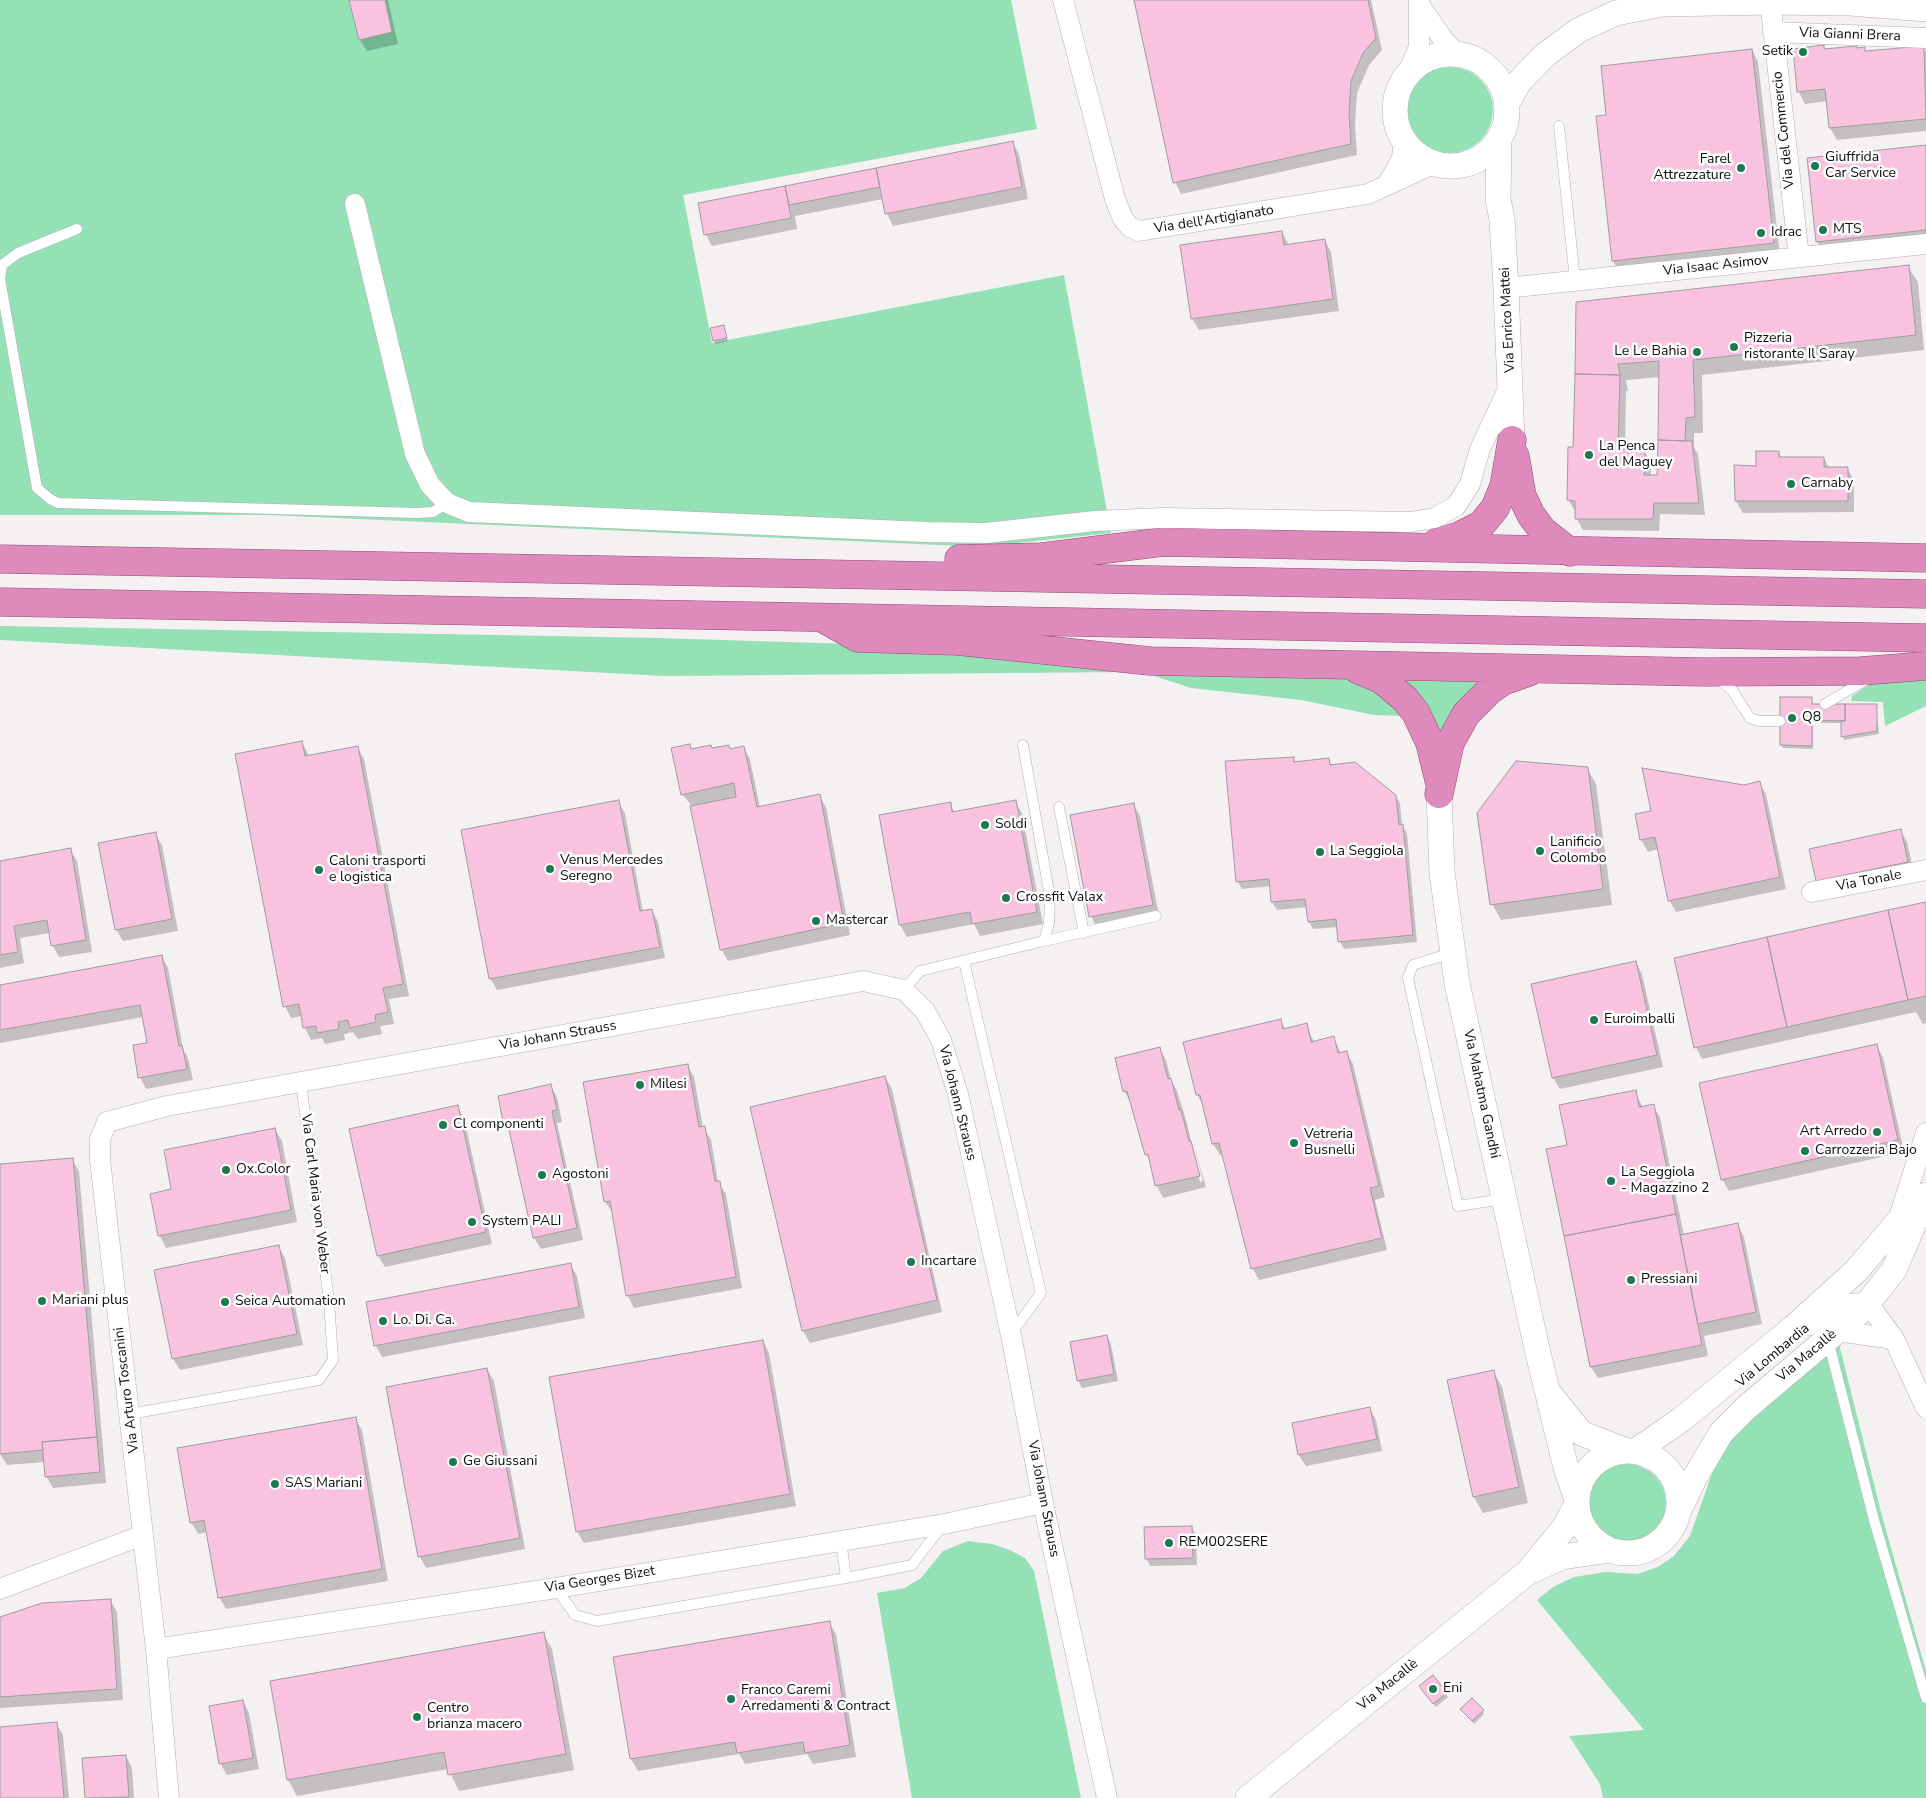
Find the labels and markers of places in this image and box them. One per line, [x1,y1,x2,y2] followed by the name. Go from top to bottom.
[1762,44,1793,60] place label: Setik
[1797,46,1809,58] marker: Setik
[1825,150,1896,182] place label: Giuffrida Car Service
[1654,152,1731,184] place label: Farel Attrezzature
[1809,160,1821,172] marker: Giuffrida Car Service
[1735,162,1747,174] marker: Farel Attrezzature
[1833,222,1862,238] place label: MTS
[1817,224,1829,236] marker: MTS
[1771,225,1802,241] place label: Idrac
[1755,227,1767,239] marker: Idrac
[1744,331,1855,364] place label: Pizzeria ristorante Il Saray
[1728,341,1740,353] marker: Pizzeria ristorante Il Saray
[1614,344,1687,360] place label: Le Le Bahia
[1691,346,1703,358] marker: Le Le Bahia
[1599,439,1672,472] place label: La Penca del Maguey
[1583,449,1595,461] marker: La Penca del Maguey
[1801,476,1853,492] place label: Carnaby
[1785,478,1797,490] marker: Carnaby
[1802,710,1821,726] place label: Q8
[1786,712,1798,724] marker: Q8
[995,817,1027,833] place label: Soldi
[979,819,991,831] marker: Soldi
[1550,835,1607,868] place label: Lanificio Colombo
[1330,844,1404,860] place label: La Seggiola
[1534,845,1546,857] marker: Lanificio Colombo
[1314,846,1326,858] marker: La Seggiola
[560,853,663,886] place label: Venus Mercedes Seregno
[329,854,426,886] place label: Caloni trasporti e logistica
[544,863,556,875] marker: Venus Mercedes Seregno
[313,864,325,876] marker: Caloni trasporti e logistica
[1016,890,1103,906] place label: Crossfit Valax
[1000,892,1012,904] marker: Crossfit Valax
[826,913,888,929] place label: Mastercar
[810,915,822,927] marker: Mastercar
[1604,1012,1675,1028] place label: Euroimballi
[1588,1014,1600,1026] marker: Euroimballi
[650,1077,687,1093] place label: Milesi
[634,1079,646,1091] marker: Milesi
[453,1117,544,1133] place label: Cl componenti
[437,1119,449,1131] marker: Cl componenti
[1799,1124,1867,1140] place label: Art Arredo
[1871,1126,1883,1138] marker: Art Arredo
[1304,1127,1355,1160] place label: Vetreria Busnelli
[1288,1137,1300,1149] marker: Vetreria Busnelli
[1815,1143,1917,1159] place label: Carrozzeria Bajo
[1799,1145,1811,1157] marker: Carrozzeria Bajo
[236,1162,291,1178] place label: Ox.Color
[220,1164,232,1176] marker: Ox.Color
[1621,1165,1709,1198] place label: La Seggiola - Magazzino 2
[552,1167,609,1183] place label: Agostoni
[536,1169,548,1181] marker: Agostoni
[1605,1175,1617,1187] marker: La Seggiola - Magazzino 2
[482,1214,561,1230] place label: System PALI
[466,1216,478,1228] marker: System PALI
[921,1254,976,1270] place label: Incartare
[905,1256,917,1268] marker: Incartare
[1641,1272,1697,1288] place label: Pressiani
[1625,1274,1637,1286] marker: Pressiani
[52,1293,129,1309] place label: Mariani plus
[235,1294,346,1310] place label: Seica Automation
[36,1295,48,1307] marker: Mariani plus
[219,1296,231,1308] marker: Seica Automation
[393,1313,455,1329] place label: Lo. Di. Ca.
[377,1315,389,1327] marker: Lo. Di. Ca.
[463,1454,538,1470] place label: Ge Giussani
[447,1456,459,1468] marker: Ge Giussani
[285,1476,362,1492] place label: SAS Mariani
[269,1478,281,1490] marker: SAS Mariani
[1179,1535,1268,1551] place label: REM002SERE
[1163,1537,1175,1549] marker: REM002SERE
[1443,1681,1462,1697] place label: Eni
[741,1683,890,1715] place label: Franco Caremi Arredamenti & Contract
[1427,1683,1439,1695] marker: Eni
[725,1693,737,1705] marker: Franco Caremi Arredamenti & Contract
[427,1701,522,1734] place label: Centro brianza macero
[411,1711,423,1723] marker: Centro brianza macero

